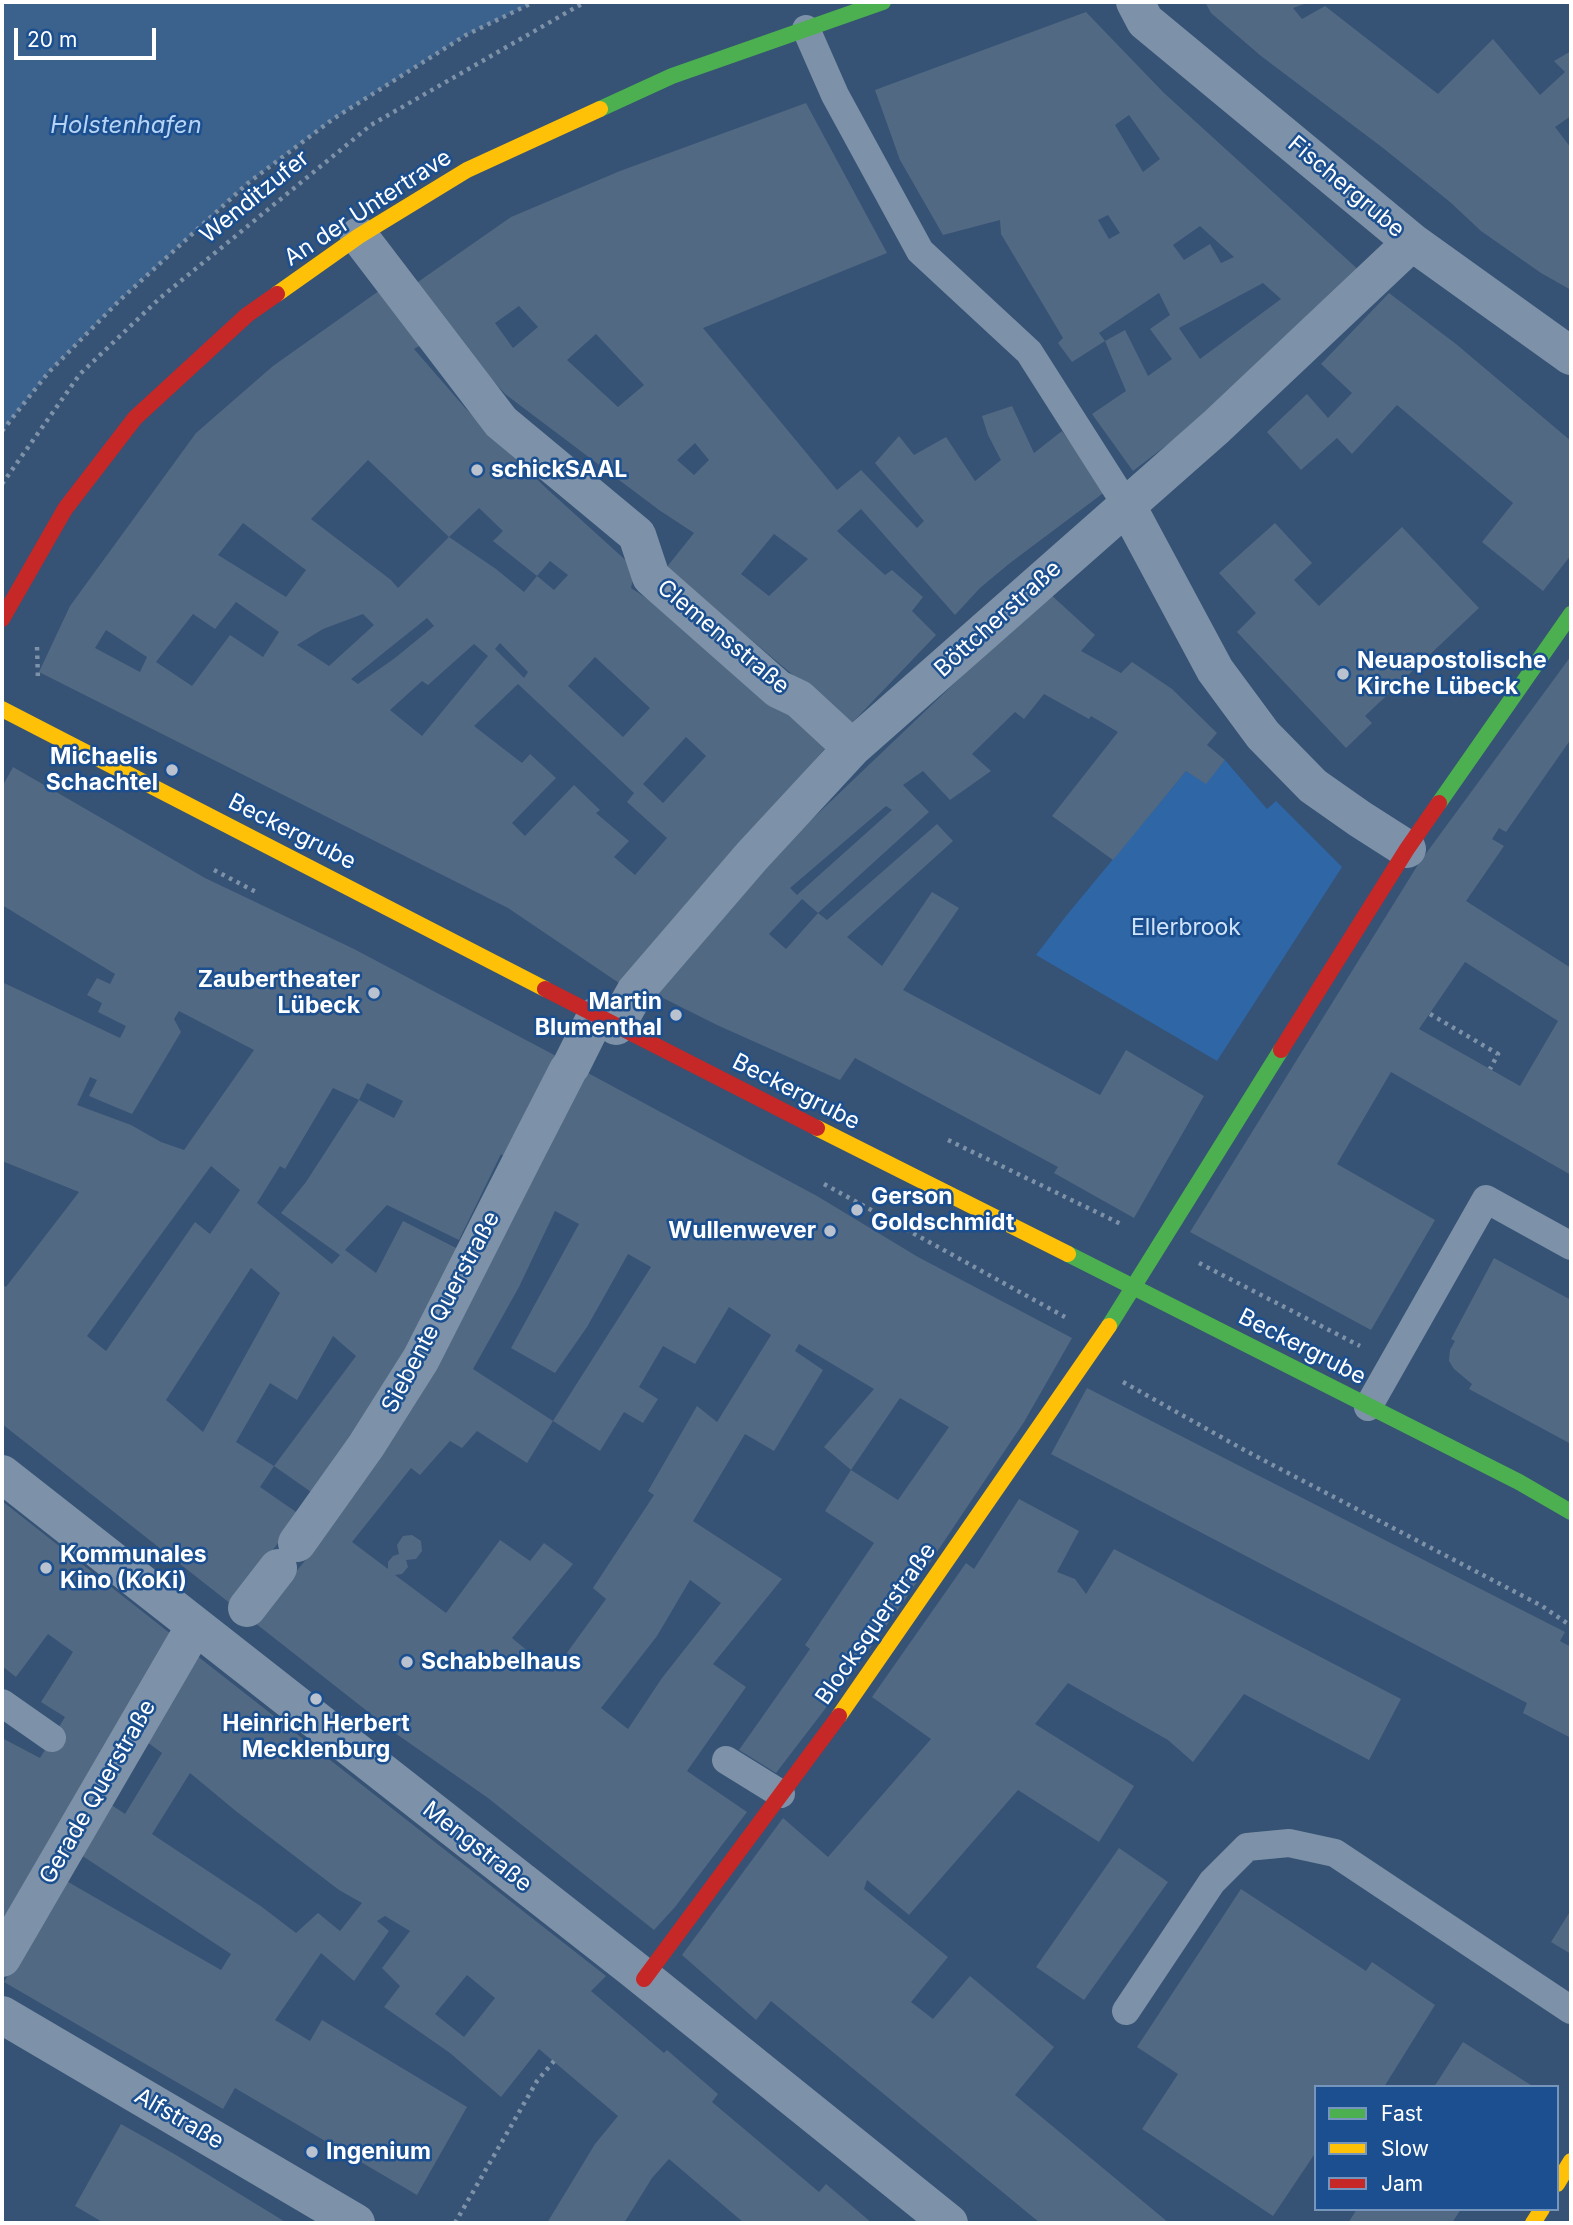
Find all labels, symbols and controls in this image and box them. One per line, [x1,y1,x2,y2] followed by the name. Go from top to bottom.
[18,14,159,58] scale bar
[27,27,77,52] text: 20 m
[50,112,202,140] water label: Holstenhafen
[1282,130,1410,244] street label: Fischergrube
[279,144,457,272] street label: An der Untertrave
[195,145,315,249] street label: Wenditzufer
[491,456,627,484] place label: schickSAAL
[469,462,485,478] marker: schickSAAL
[929,555,1067,683] street label: Böttcherstraße
[651,574,795,700] street label: Clemensstraße
[1357,647,1547,701] place label: Neuapostolische Kirche Lübeck
[1335,666,1351,682] marker: Neuapostolische Kirche Lübeck
[46,743,158,797] place label: Michaelis Schachtel
[164,762,180,778] marker: Michaelis Schachtel
[224,788,360,876] street label: Beckergrube
[1131,914,1241,942] park label: Ellerbrook
[198,966,360,1020] place label: Zaubertheater Lübeck
[366,985,382,1001] marker: Zaubertheater Lübeck
[535,988,662,1042] place label: Martin Blumenthal
[668,1007,684,1023] marker: Martin Blumenthal
[728,1048,864,1136] street label: Beckergrube
[871,1183,1014,1237] place label: Gerson Goldschmidt
[849,1202,865,1218] marker: Gerson Goldschmidt
[376,1207,506,1417] street label: Siebente Querstraße
[668,1217,816,1245] place label: Wullenwever
[822,1223,838,1239] marker: Wullenwever
[1234,1303,1370,1391] street label: Beckergrube
[810,1538,942,1710] street label: Blocksquerstraße
[60,1541,207,1595] place label: Kommunales Kino (KoKi)
[38,1560,54,1576] marker: Kommunales Kino (KoKi)
[421,1648,581,1676] place label: Schabbelhaus
[399,1654,415,1670] marker: Schabbelhaus
[308,1691,324,1707] marker: Heinrich Herbert Mecklenburg
[34,1695,162,1889] street label: Gerade Querstraße
[222,1710,410,1764] place label: Heinrich Herbert Mecklenburg
[417,1796,537,1898] street label: Mengstraße
[130,2082,228,2156] street label: Alfstraße
[1314,2085,1559,2211] legend
[1381,2101,1423,2126] text: Fast
[1381,2136,1429,2161] text: Slow
[326,2138,431,2166] place label: Ingenium
[304,2144,320,2160] marker: Ingenium
[1381,2171,1423,2196] text: Jam

